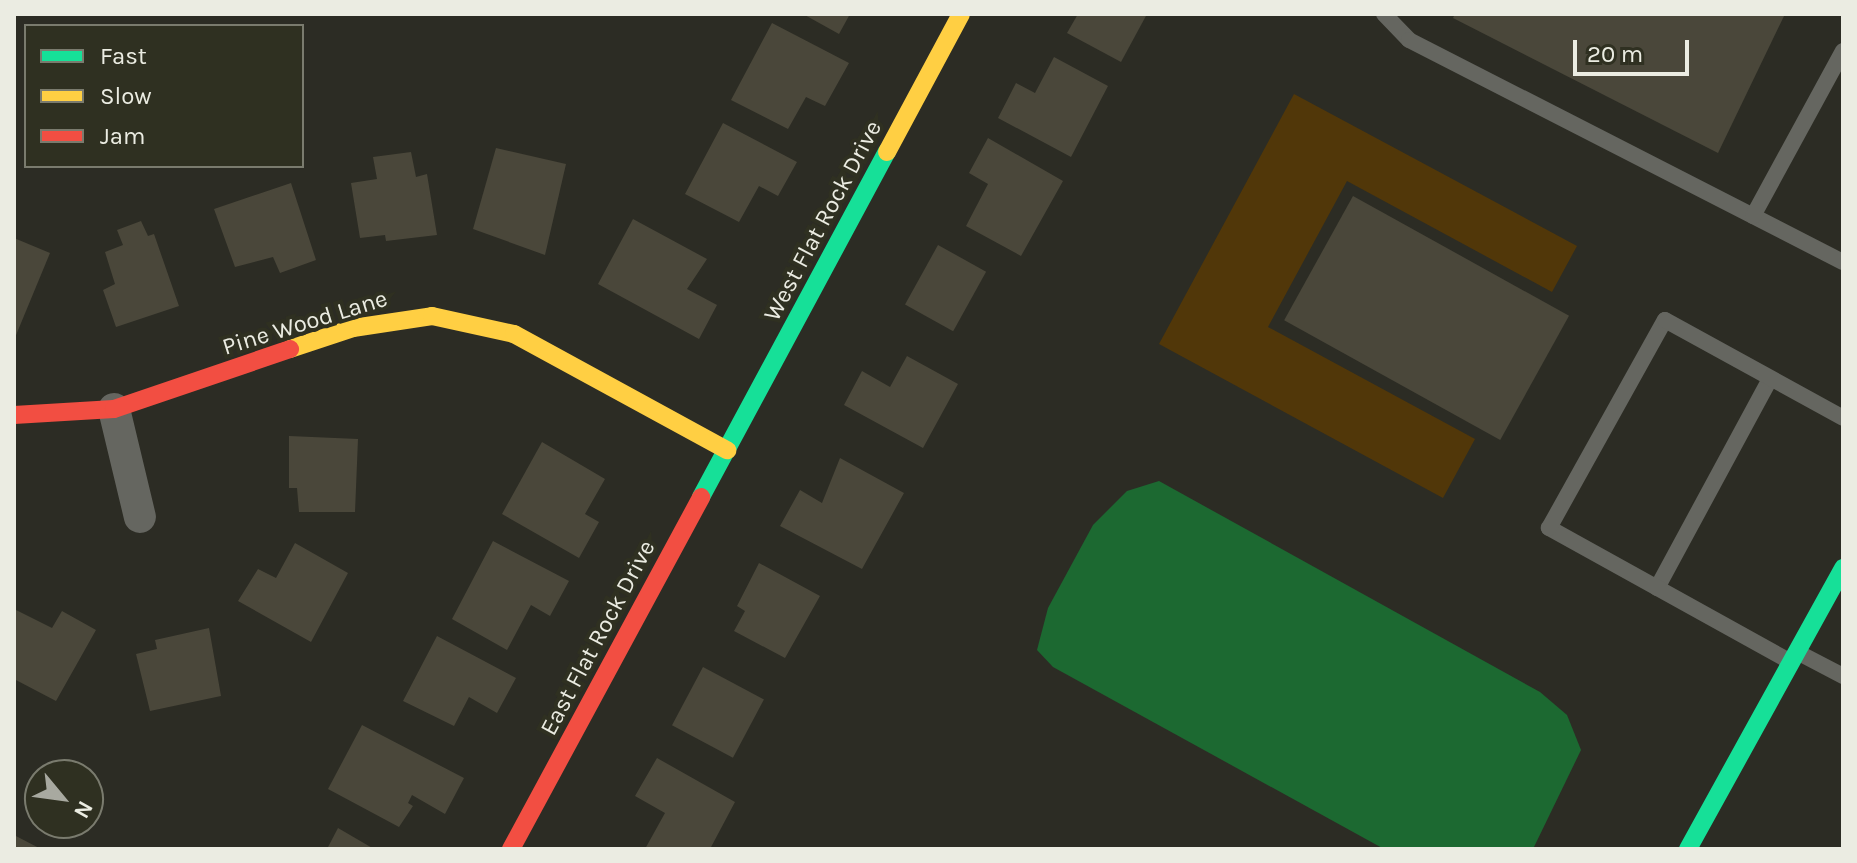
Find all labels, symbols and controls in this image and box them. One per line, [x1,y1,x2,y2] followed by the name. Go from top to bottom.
[24,24,304,168] legend
[1577,24,1693,74] scale bar
[1587,40,1643,68] text: 20 m
[100,42,147,70] text: Fast
[100,82,152,110] text: Slow
[758,116,888,326] street label: West Flat Rock Drive
[100,122,145,150] text: Jam
[219,284,391,362] street label: Pine Wood Lane
[534,536,662,740] street label: East Flat Rock Drive
[24,759,104,839] north arrow
[68,796,98,823] text: N

